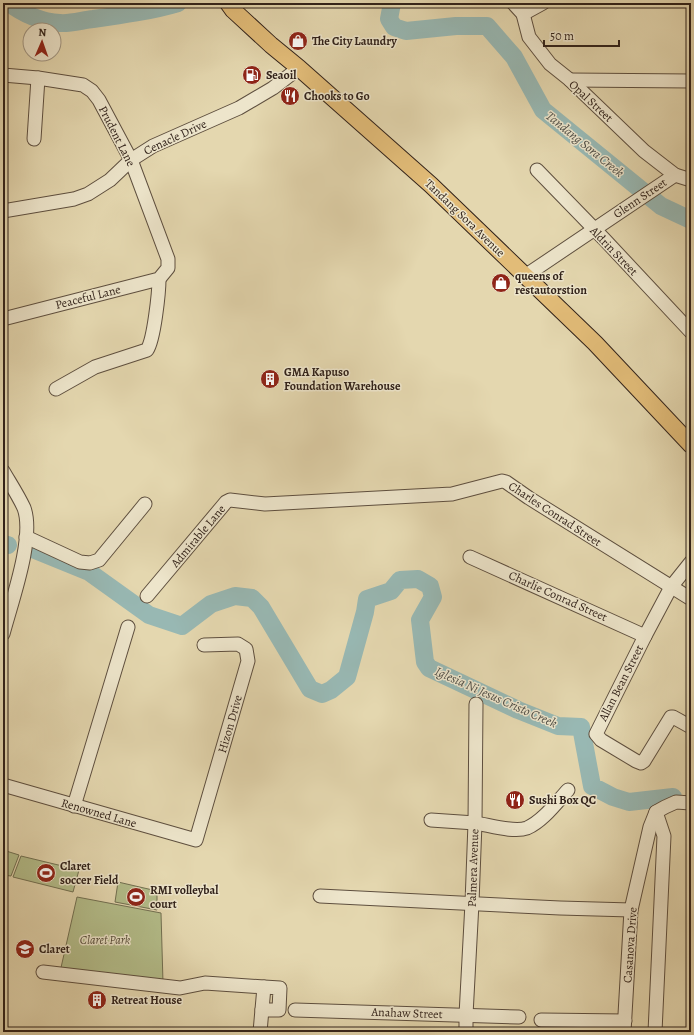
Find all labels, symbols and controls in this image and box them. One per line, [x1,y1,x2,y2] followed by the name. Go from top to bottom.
[22,22,62,62] north arrow
[544,22,619,48] scale bar
[38,25,47,40] text: N
[550,28,574,44] text: 50 m
[287,30,309,52] shop icon: The City Laundry
[312,33,397,49] place label: The City Laundry
[241,64,263,86] fuel station icon: Seaoil
[266,67,297,83] place label: Seaoil
[565,76,617,126] street label: Opal Street
[279,85,301,107] restaurant icon: Chooks to Go
[304,88,370,104] place label: Chooks to Go
[95,103,139,169] street label: Prudent Lane
[542,107,628,181] water label: Tandang Sora Creek
[141,115,209,159] street label: Cenacle Drive
[610,174,670,222] street label: Glenn Street
[422,176,508,260] street label: Tandang Sora Avenue
[586,222,642,279] street label: Aldrin Street
[515,268,587,298] place label: queens of restautorstion
[490,272,512,294] shop icon: queens of restautorstion
[54,281,122,313] street label: Peaceful Lane
[284,364,401,394] place label: GMA Kapuso Foundation Warehouse
[259,368,281,390] building icon: GMA Kapuso Foundation Warehouse
[505,478,605,550] street label: Charles Conrad Street
[166,501,229,571] street label: Admirable Lane
[506,567,610,625] street label: Charlie Conrad Street
[594,642,647,725] street label: Allan Bean Street
[432,662,560,732] water label: Iglesia Ni Jesus Cristo Creek
[214,693,246,755] street label: Hizon Drive
[504,789,526,811] restaurant icon: Sushi Box QC
[529,792,596,808] place label: Sushi Box QC
[60,795,138,831] street label: Renowned Lane
[464,829,482,907] street label: Palmera Avenue
[60,858,119,888] place label: Claret soccer Field
[35,862,57,884] sports icon: Claret soccer Field
[150,882,219,912] place label: RMI volleybal court
[125,886,147,908] sports icon: RMI volleybal court
[619,907,641,983] street label: Casanova Drive
[80,932,131,948] park label: Claret Park
[14,938,36,960] school or university icon: Claret
[39,941,70,957] place label: Claret
[86,989,108,1011] building icon: Retreat House
[111,992,182,1008] place label: Retreat House
[370,1004,443,1022] street label: Anahaw Street

